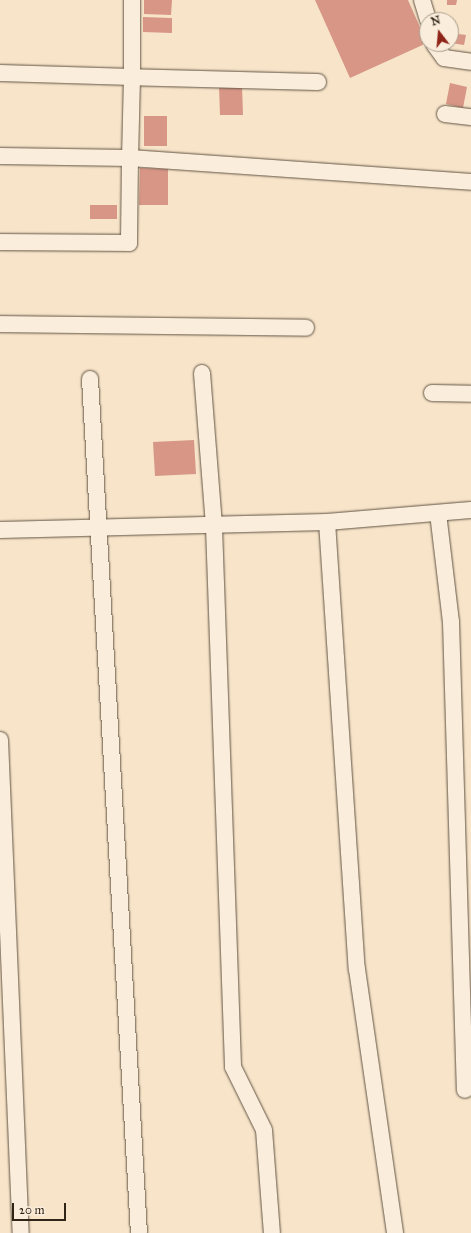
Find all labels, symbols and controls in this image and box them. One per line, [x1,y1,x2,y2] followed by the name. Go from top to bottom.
[419,12,459,52] north arrow
[430,13,442,28] text: N
[14,1195,68,1221] scale bar
[19,1203,45,1217] text: 20 m

